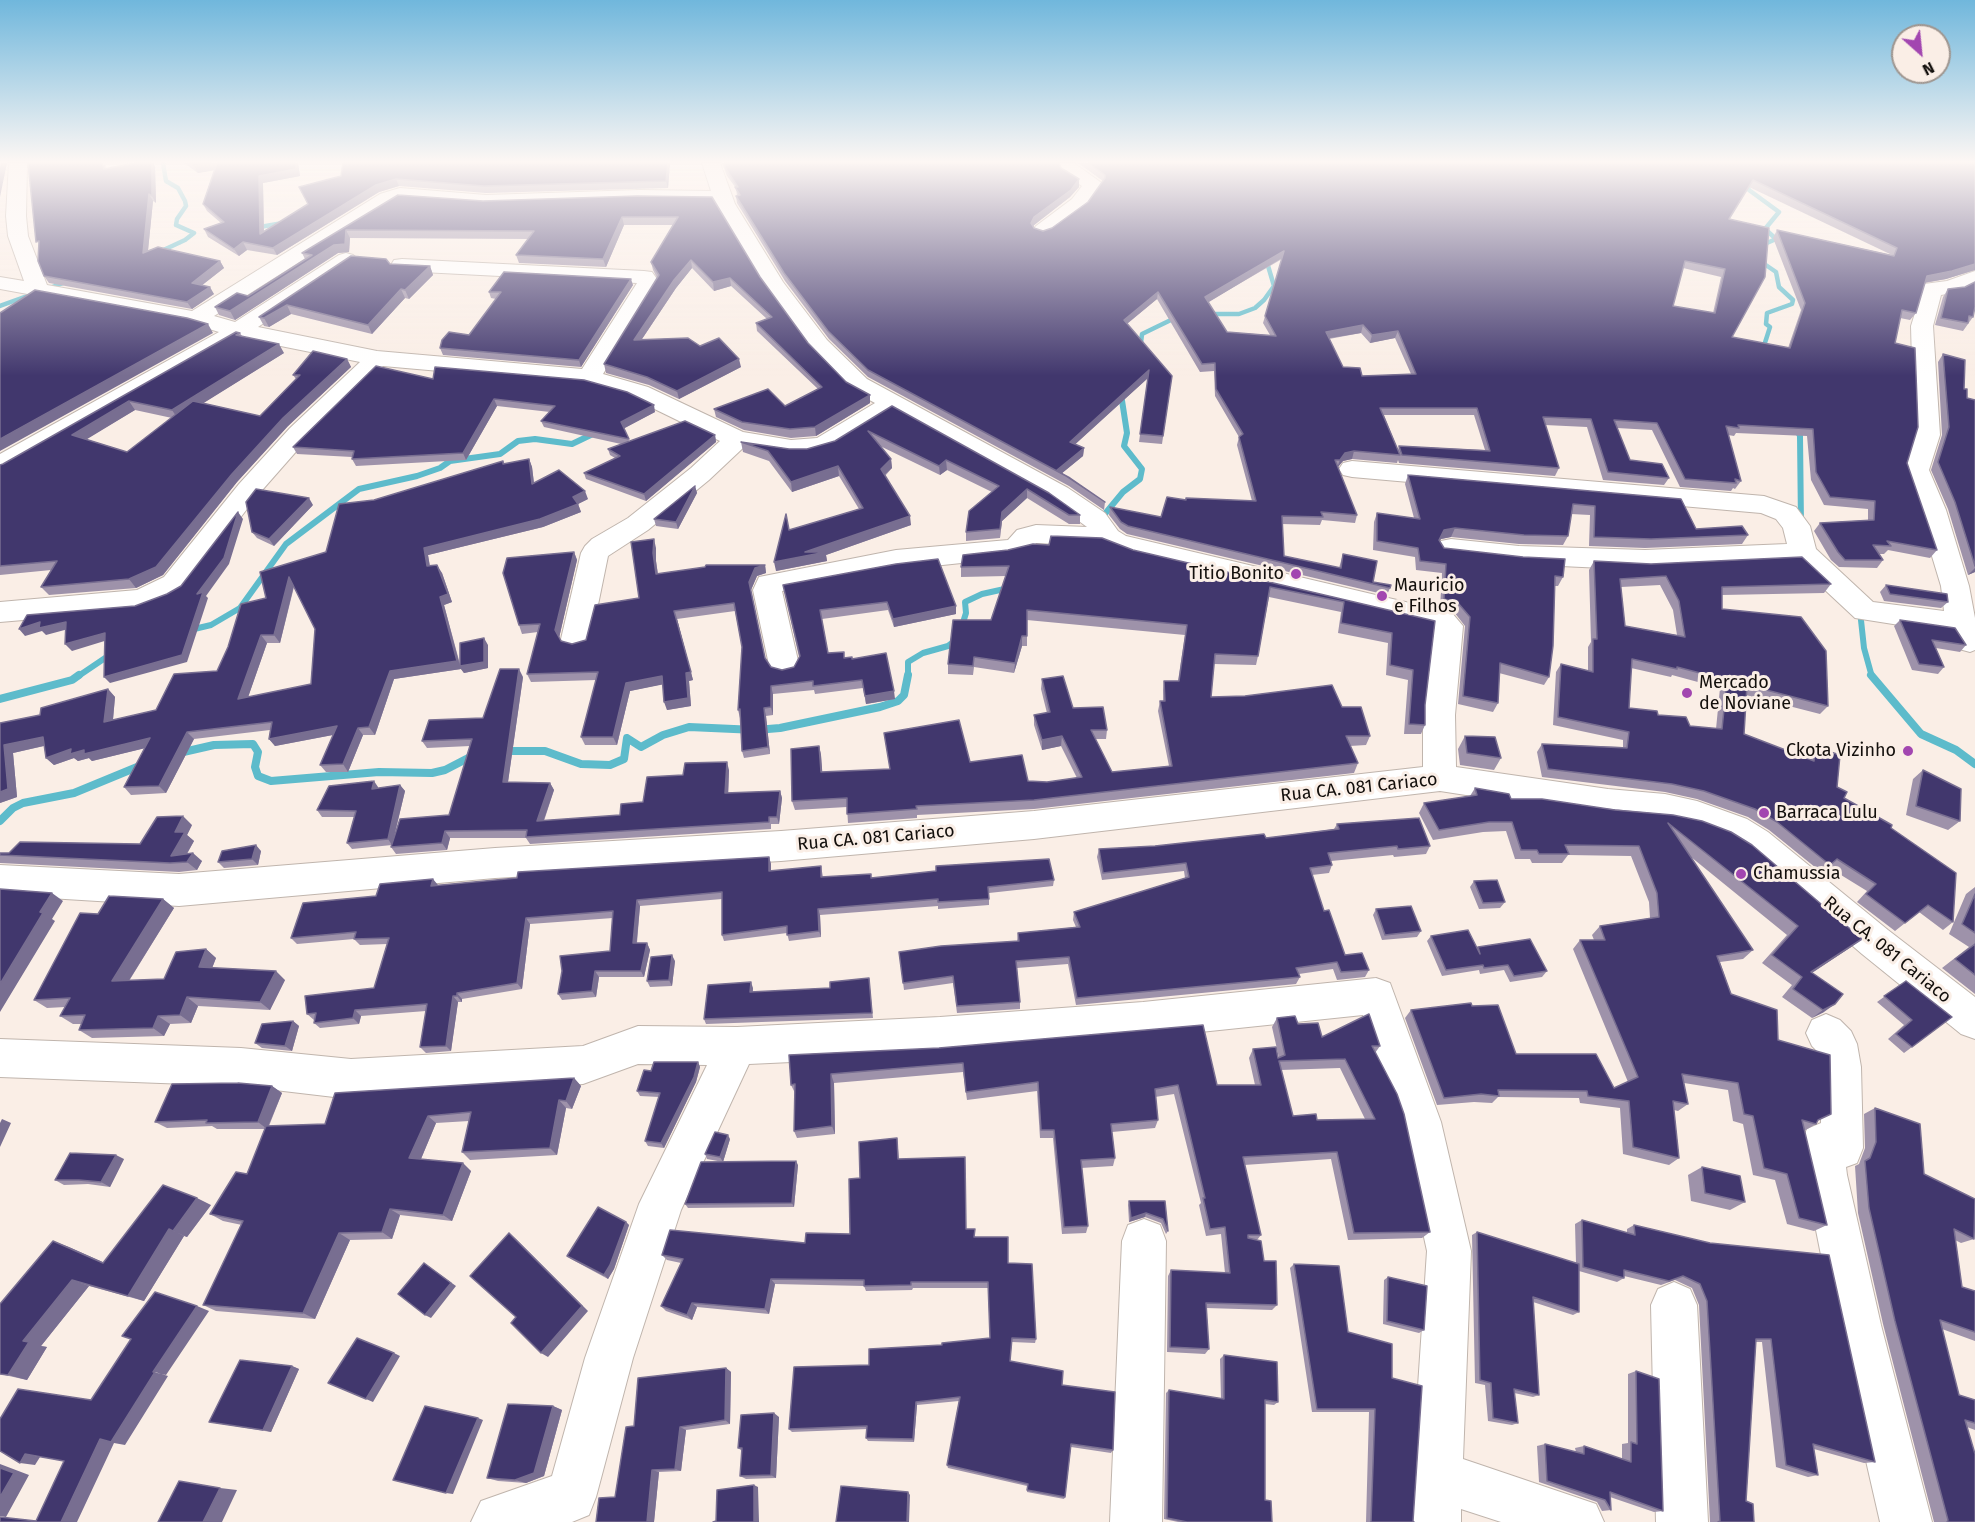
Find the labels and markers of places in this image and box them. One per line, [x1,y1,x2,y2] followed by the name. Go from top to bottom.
[1189,563,1284,585] place label: Titio Bonito
[1289,567,1303,581] marker: Titio Bonito
[1394,575,1464,618] place label: Mauricio e Filhos
[1375,589,1389,603] marker: Mauricio e Filhos
[1699,672,1791,714] place label: Mercado de Noviane
[1680,686,1694,700] marker: Mercado de Noviane
[1786,740,1896,762] place label: Ckota Vizinho
[1901,744,1915,758] marker: Ckota Vizinho
[1776,802,1878,824] place label: Barraca Lulu
[1757,806,1771,820] marker: Barraca Lulu
[1753,863,1841,885] place label: Chamussia
[1734,867,1748,881] marker: Chamussia

